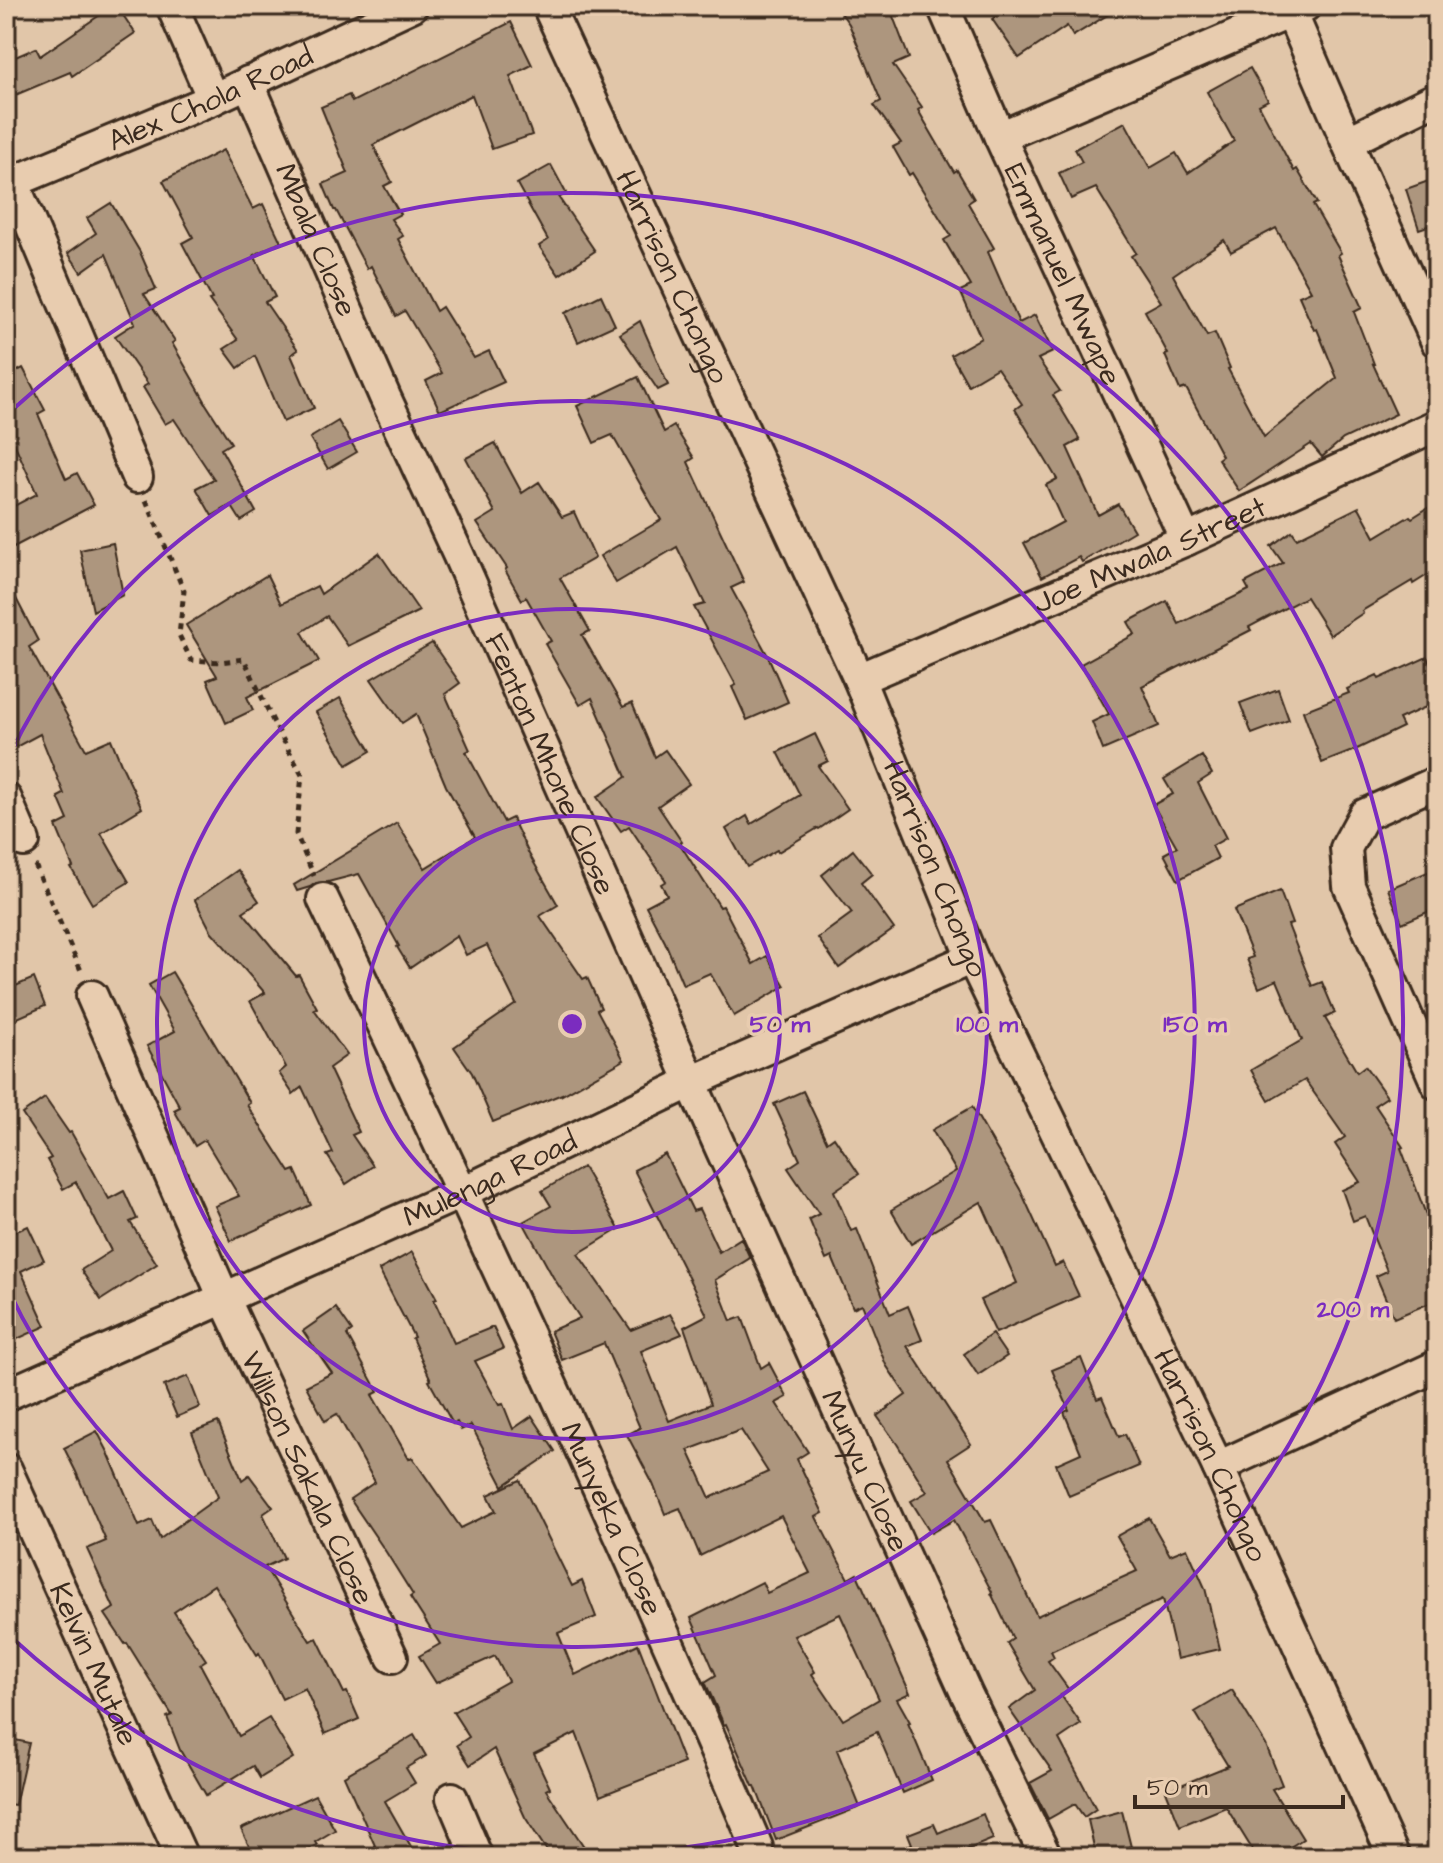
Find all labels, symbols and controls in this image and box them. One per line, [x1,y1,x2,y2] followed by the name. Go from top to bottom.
[102,35,320,162] street label: Alex Chola Road
[264,157,367,323] street label: Mbala Close
[993,157,1132,393] street label: Emmanuel Mwape
[605,164,740,390] street label: Harrison Chongo
[1027,486,1273,625] street label: Joe Mwala Street
[474,627,626,902] street label: Fenton Mhone Close
[872,754,998,985] street label: Harrison Chongo
[750,1008,811,1042] text: 50 m
[956,1008,1018,1042] text: 100 m
[1163,1008,1227,1042] text: 150 m
[558,1010,586,1038] centre of rings
[396,1120,584,1238] street label: Mulenga Road
[1316,1293,1389,1327] text: 200 m
[1142,1342,1278,1569] street label: Harrison Chongo
[230,1344,385,1612] street label: Willson Sakala Close
[810,1384,919,1559] street label: Munyu Close
[550,1416,673,1622] street label: Munyeka Close
[38,1576,149,1753] street label: Kelvin Mutale
[1135,1759,1343,1809] scale bar
[1147,1771,1208,1805] text: 50 m

